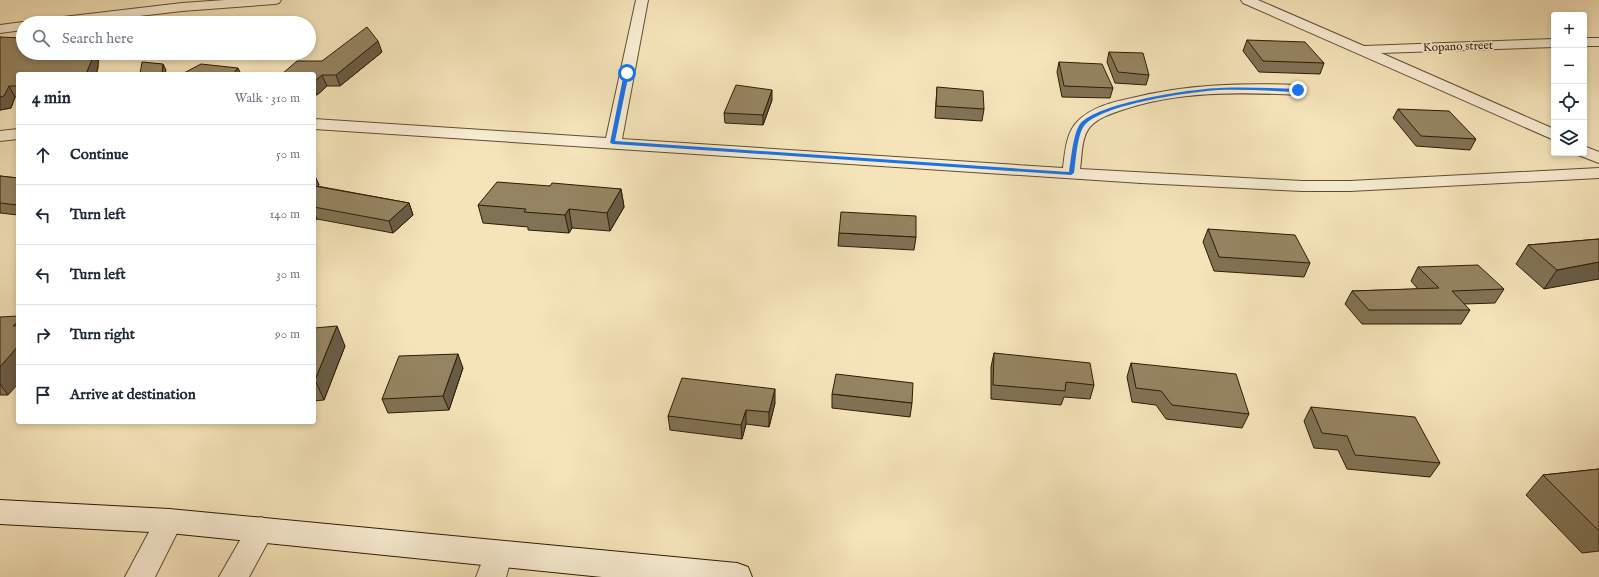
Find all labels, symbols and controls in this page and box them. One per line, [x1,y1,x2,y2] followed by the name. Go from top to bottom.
[1551,12,1587,156] map controls
[1551,12,1587,48] button: +
[16,16,316,60] search box
[30,27,52,49] icon: search
[62,29,133,48] text: Search here
[1423,38,1493,56] street label: Kopano street
[1551,48,1587,84] button: −
[618,64,636,82] route start
[1289,81,1307,99] route end
[1551,84,1587,120] button: locate
[32,88,71,109] text: 4 min
[235,90,300,107] text: Walk · 310 m
[1551,120,1587,156] button: layers
[32,144,54,166] icon: ahead
[70,145,128,164] text: Continue
[276,146,300,163] text: 50 m
[32,204,54,226] icon: left
[70,205,126,224] text: Turn left
[270,206,300,223] text: 140 m
[32,264,54,286] icon: left
[70,265,126,284] text: Turn left
[276,266,300,283] text: 30 m
[32,324,54,346] icon: right
[70,325,135,344] text: Turn right
[275,326,300,343] text: 90 m
[32,384,54,406] icon: arrive
[70,385,196,404] text: Arrive at destination

